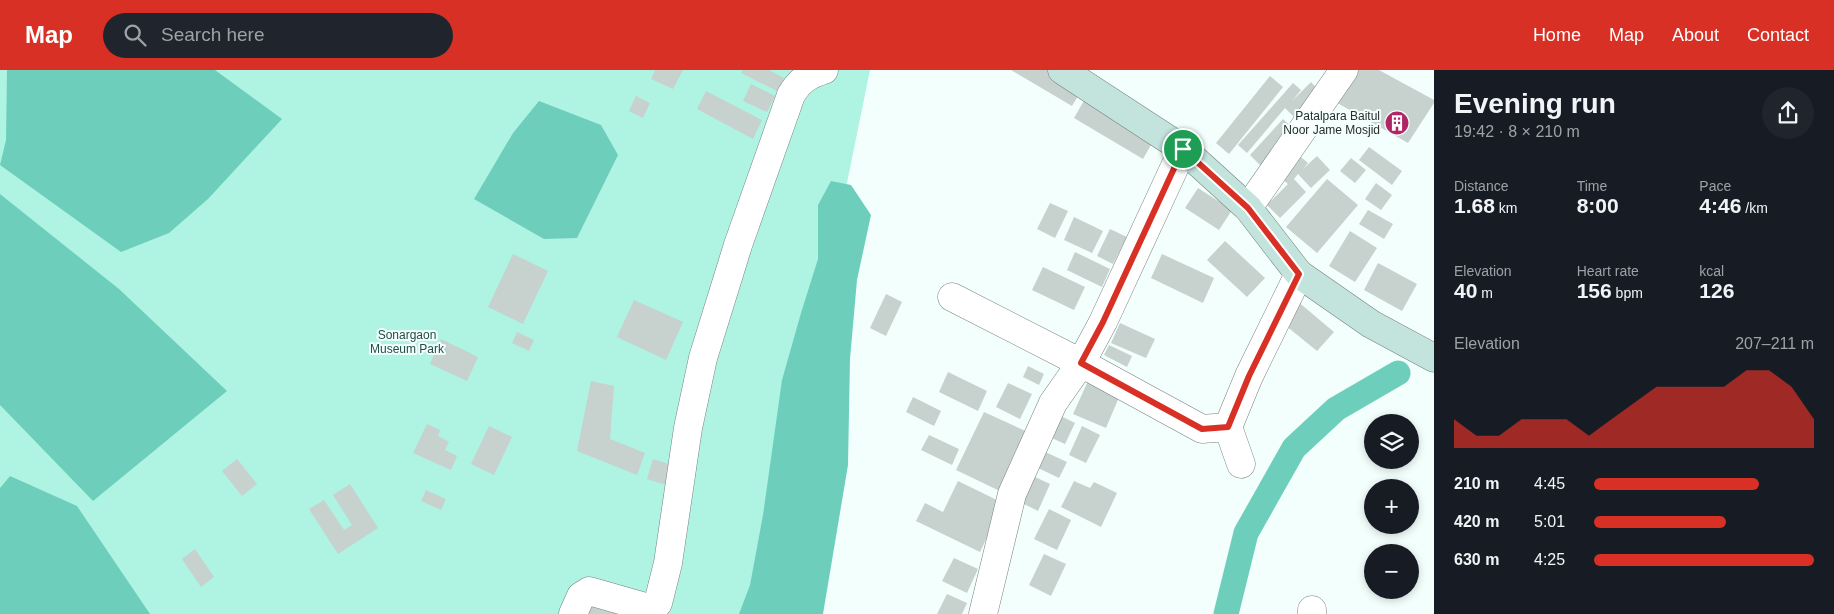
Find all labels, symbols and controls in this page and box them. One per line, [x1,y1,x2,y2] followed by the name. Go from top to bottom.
[103,13,453,58] search box
[25,21,73,48] text: Map
[121,21,149,49] icon: search
[161,24,265,45] text: Search here
[1533,25,1581,45] text: Home
[1609,25,1644,45] text: Map
[1672,25,1719,45] text: About
[1747,25,1809,45] text: Contact
[1762,87,1814,139] button: share
[1454,88,1616,119] text: Evening run
[1283,109,1380,137] place label: Patalpara Baitul Noor Jame Mosjid
[1384,110,1410,136] building icon: Patalpara Baitul Noor Jame Mosjid
[1454,123,1580,140] text: 19:42 · 8 × 210 m
[1162,128,1204,170] pin
[1169,135,1197,163] icon: arrive
[1454,178,1508,194] text: Distance
[1577,178,1607,194] text: Time
[1699,178,1731,194] text: Pace
[1454,194,1495,217] text: 1.68
[1577,194,1619,217] text: 8:00
[1699,194,1741,217] text: 4:46
[1495,200,1517,216] text: km
[1741,200,1768,216] text: /km
[1454,263,1512,279] text: Elevation
[1577,263,1639,279] text: Heart rate
[1699,263,1724,279] text: kcal
[1454,279,1477,302] text: 40
[1577,279,1612,302] text: 156
[1699,279,1734,302] text: 126
[1477,285,1493,301] text: m
[1612,285,1643,301] text: bpm
[370,328,445,356] park label: Sonargaon Museum Park
[1454,335,1520,352] text: Elevation
[1735,335,1814,352] text: 207–211 m
[1364,414,1419,599] map controls
[1364,414,1419,469] button: layers
[1454,475,1499,492] text: 210 m
[1534,475,1565,492] text: 4:45
[1364,479,1419,534] button: +
[1454,513,1499,530] text: 420 m
[1534,513,1565,530] text: 5:01
[1364,544,1419,599] button: −
[1454,551,1499,568] text: 630 m
[1534,551,1565,568] text: 4:25

